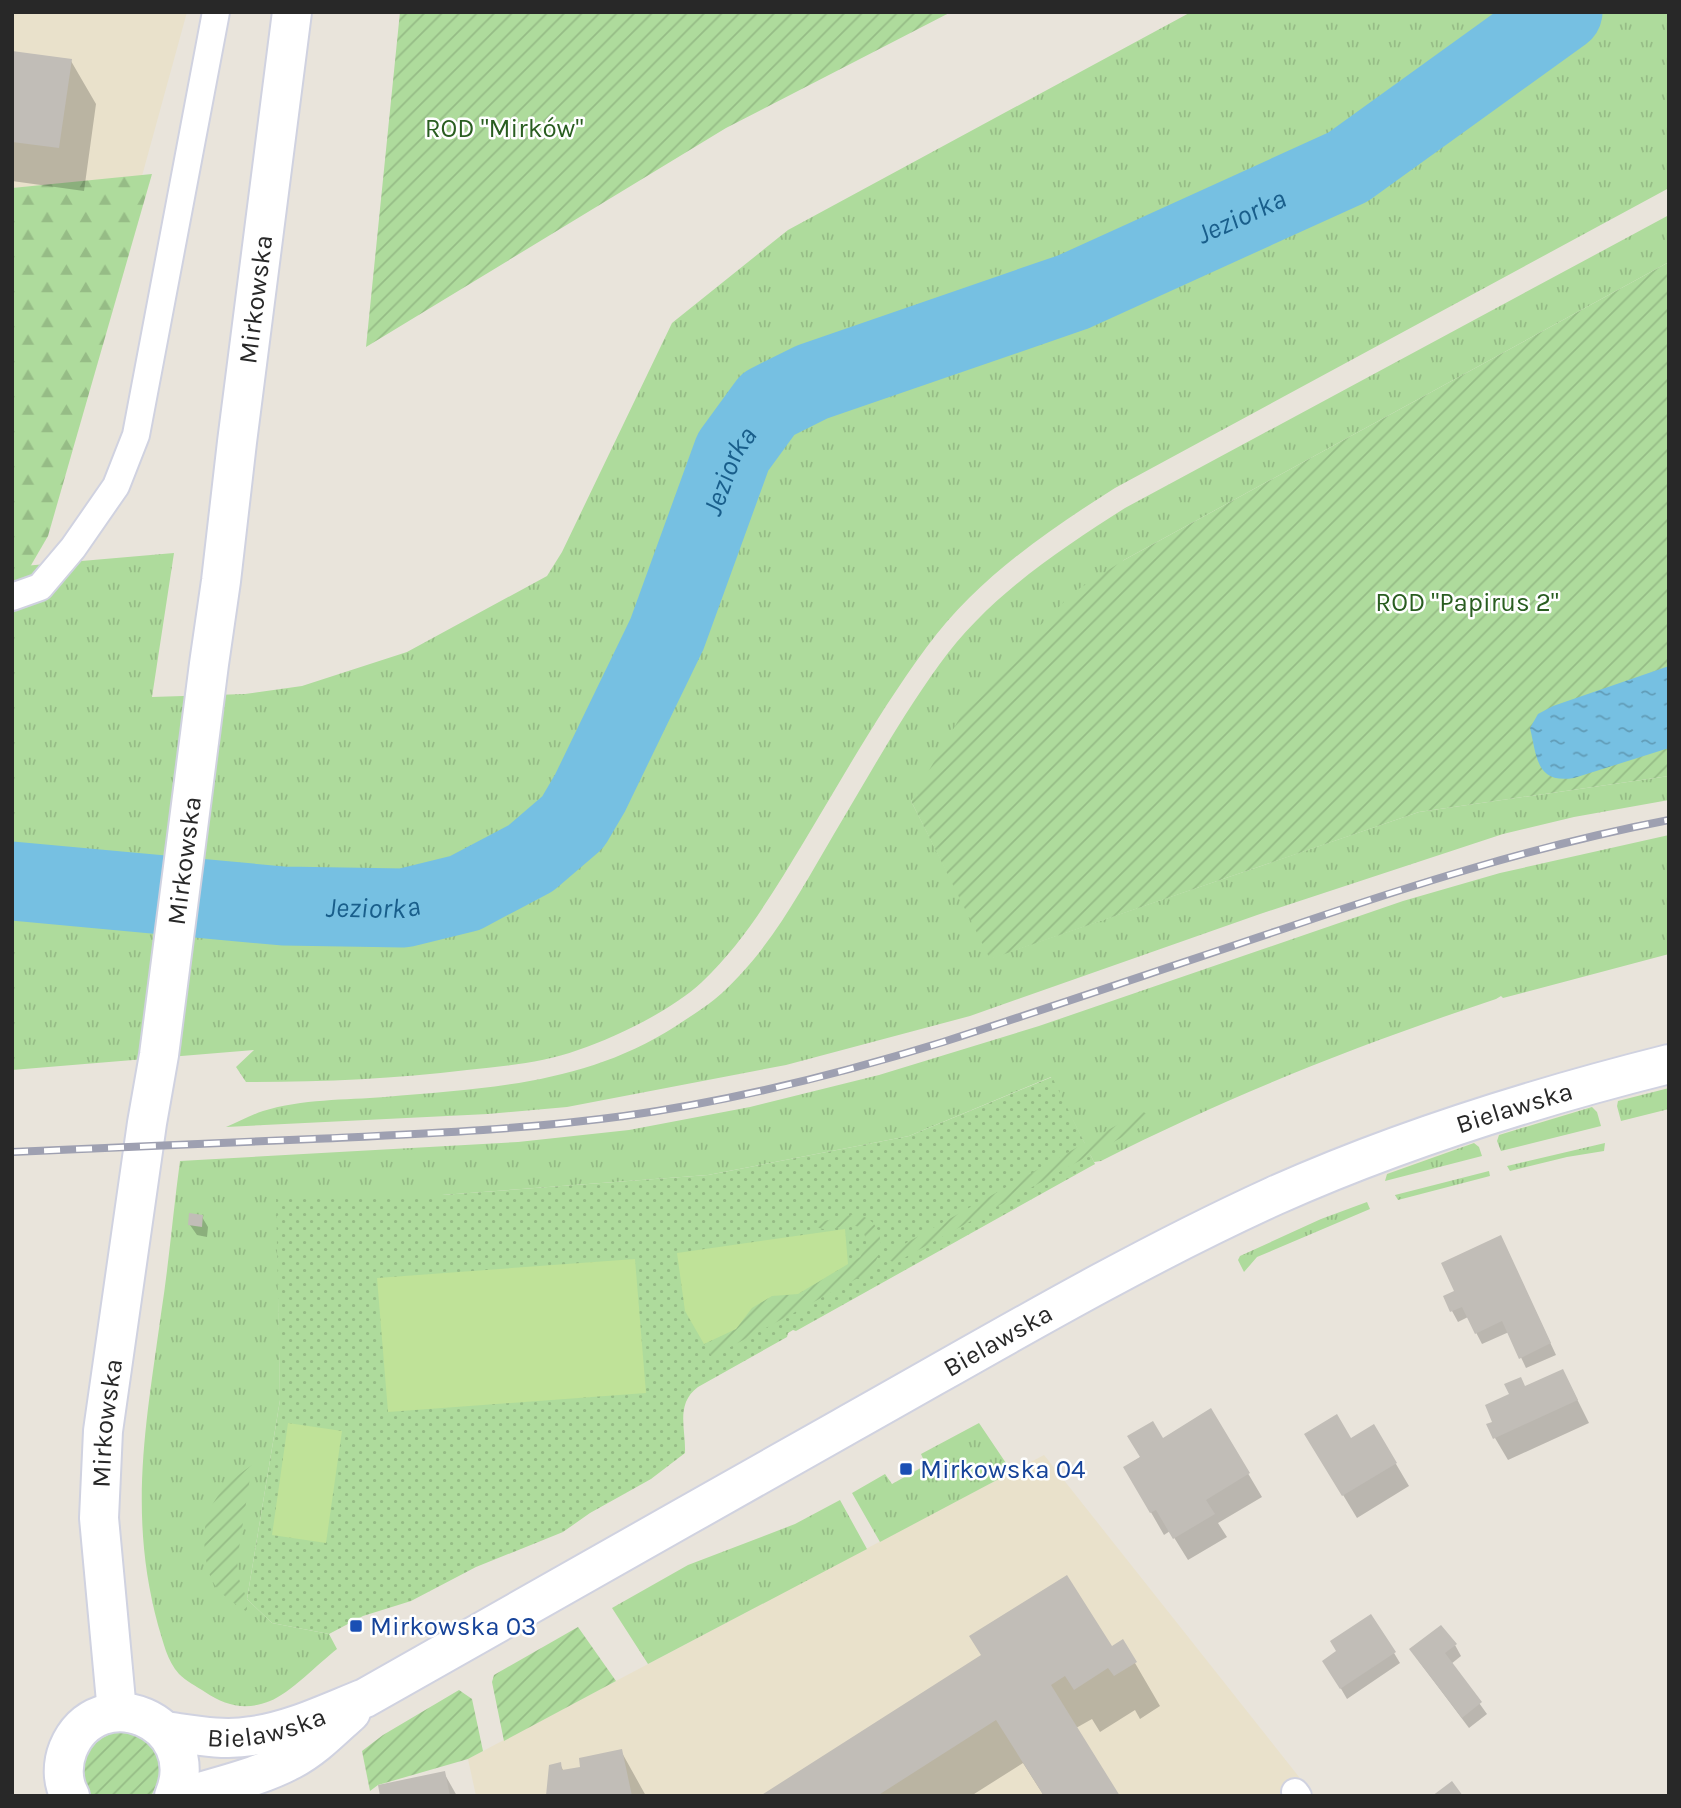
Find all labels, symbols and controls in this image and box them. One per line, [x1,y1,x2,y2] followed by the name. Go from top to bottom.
[425,113,583,144] park label: ROD "Mirków"
[1191,181,1291,250] water label: Jeziorka
[232,233,279,365] street label: Mirkowska
[695,419,763,520] water label: Jeziorka
[1375,587,1559,618] park label: ROD "Papirus 2"
[160,794,207,927] street label: Mirkowska
[325,888,424,925] water label: Jeziorka
[1452,1075,1576,1140] street label: Bielawska
[938,1297,1058,1383] street label: Bielawska
[85,1357,129,1488] street label: Mirkowska
[920,1454,1086,1485] place label: Mirkowska 04
[898,1461,914,1477] marker: Mirkowska 04
[370,1611,536,1642] place label: Mirkowska 03
[348,1618,364,1634] marker: Mirkowska 03
[206,1700,330,1753] street label: Bielawska

